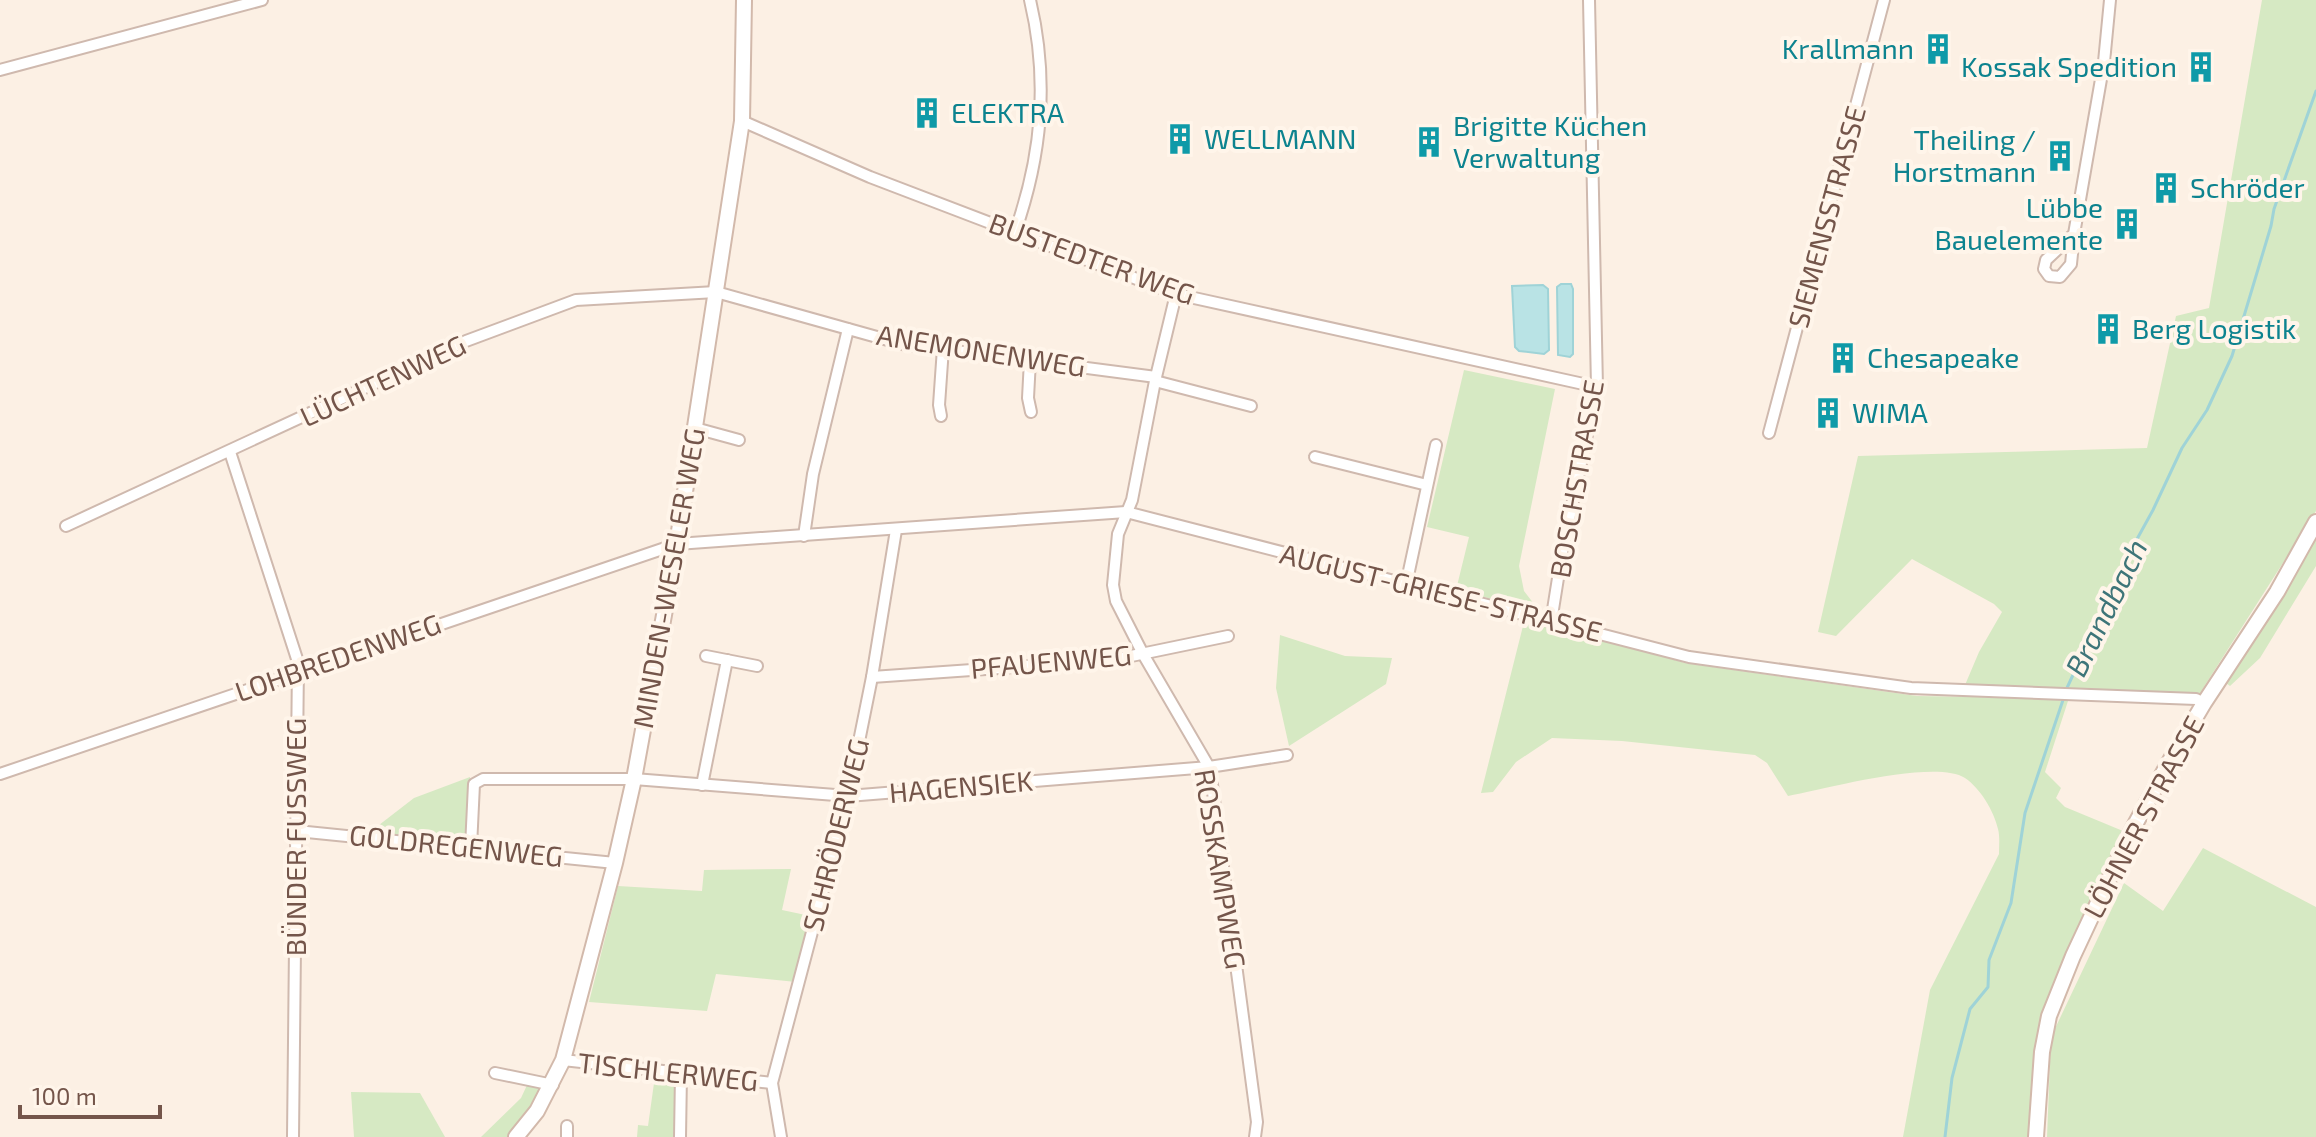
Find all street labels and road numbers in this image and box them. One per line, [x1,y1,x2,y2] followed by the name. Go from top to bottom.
[1780,102,1872,331] street label: SIEMENSSTRASSE
[985,205,1200,311] street label: BUSTEDTER WEG
[874,317,1088,383] street label: ANEMONENWEG
[294,327,471,433] street label: LÜCHTENWEG
[1542,377,1610,580] street label: BOSCHSTRASSE
[625,425,711,731] street label: MINDEN-WESELER WEG
[1277,536,1606,648] street label: AUGUST-GRIESE-STRASSE
[230,606,445,708] street label: LOHBREDENWEG
[969,637,1133,685] street label: PFAUENWEG
[2075,710,2211,923] street label: LÖHNER STRASSE
[278,718,312,956] street label: BÜNDER FUSSWEG
[795,735,875,935] street label: SCHRÖDERWEG
[888,763,1035,809] street label: HAGENSIEK
[1188,766,1254,971] street label: ROSSKAMPWEG
[348,817,565,873] street label: GOLDREGENWEG
[576,1045,760,1097] street label: TISCHLERWEG

